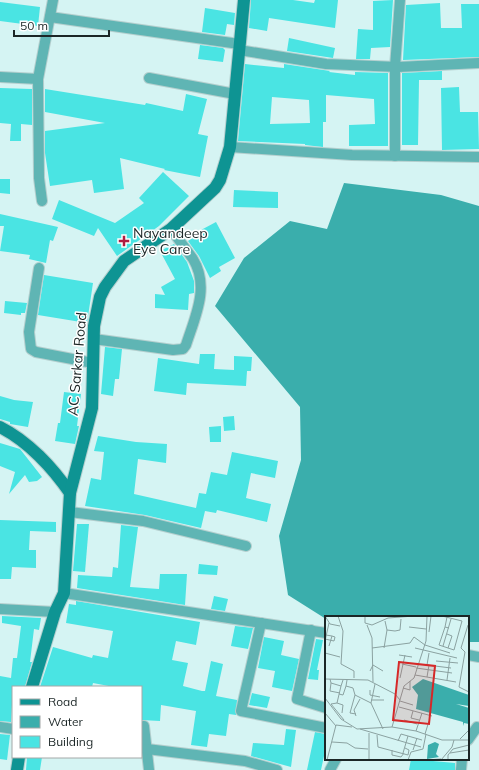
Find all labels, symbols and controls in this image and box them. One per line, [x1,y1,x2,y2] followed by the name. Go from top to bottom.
[14,12,109,38] scale bar
[20,18,48,33] text: 50 m
[133,224,208,258] place label: Nayandeep Eye Care
[118,235,130,247] marker: Nayandeep Eye Care
[63,311,91,417] street label: AC Sarkar Road
[325,616,469,760] inset map
[12,686,142,758] legend
[48,694,77,709] text: Road
[48,714,84,729] text: Water
[48,734,93,749] text: Building

